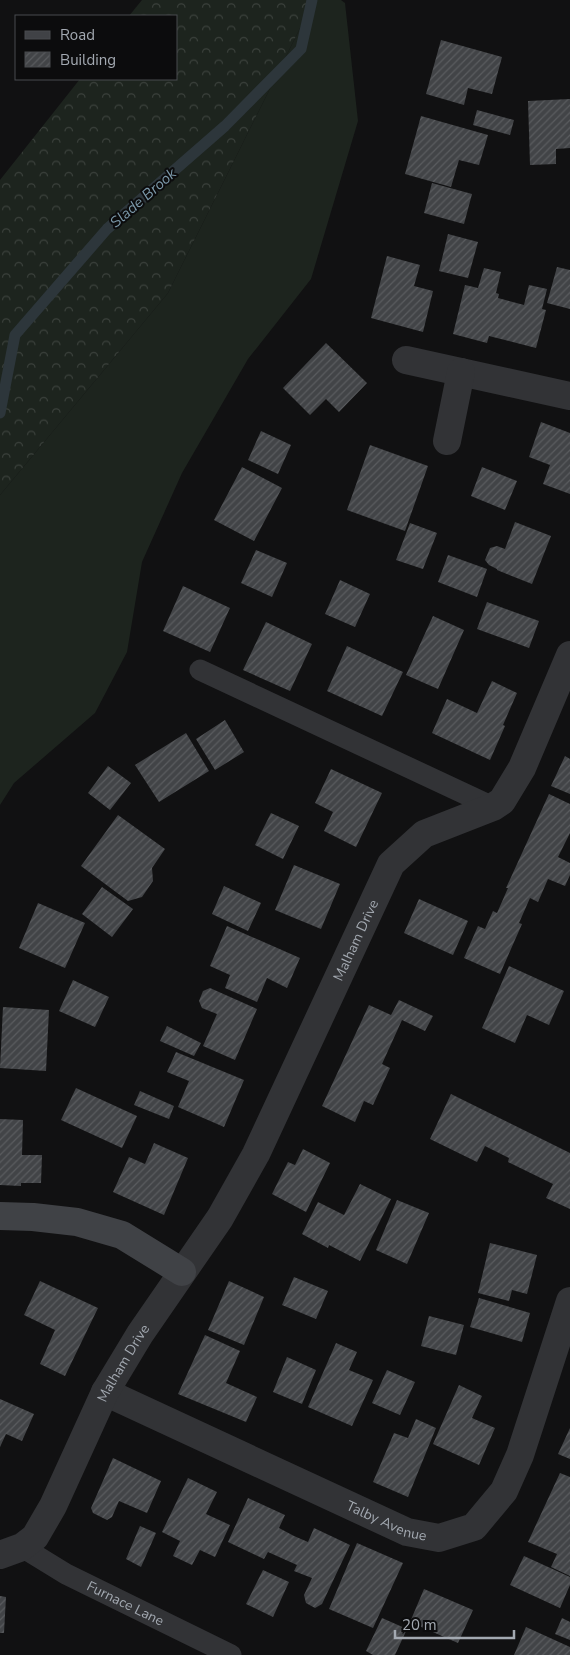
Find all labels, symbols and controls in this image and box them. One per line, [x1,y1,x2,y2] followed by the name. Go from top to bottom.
[15,15,178,80] legend
[60,25,95,45] text: Road
[60,50,116,70] text: Building
[106,163,181,232] water label: Slade Brook
[329,897,383,984] street label: Malham Drive
[93,1321,154,1405] street label: Malham Drive
[343,1496,428,1545] street label: Talby Avenue
[84,1577,167,1631] street label: Furnace Lane
[395,1608,514,1640] scale bar
[402,1615,437,1635] text: 20 m

